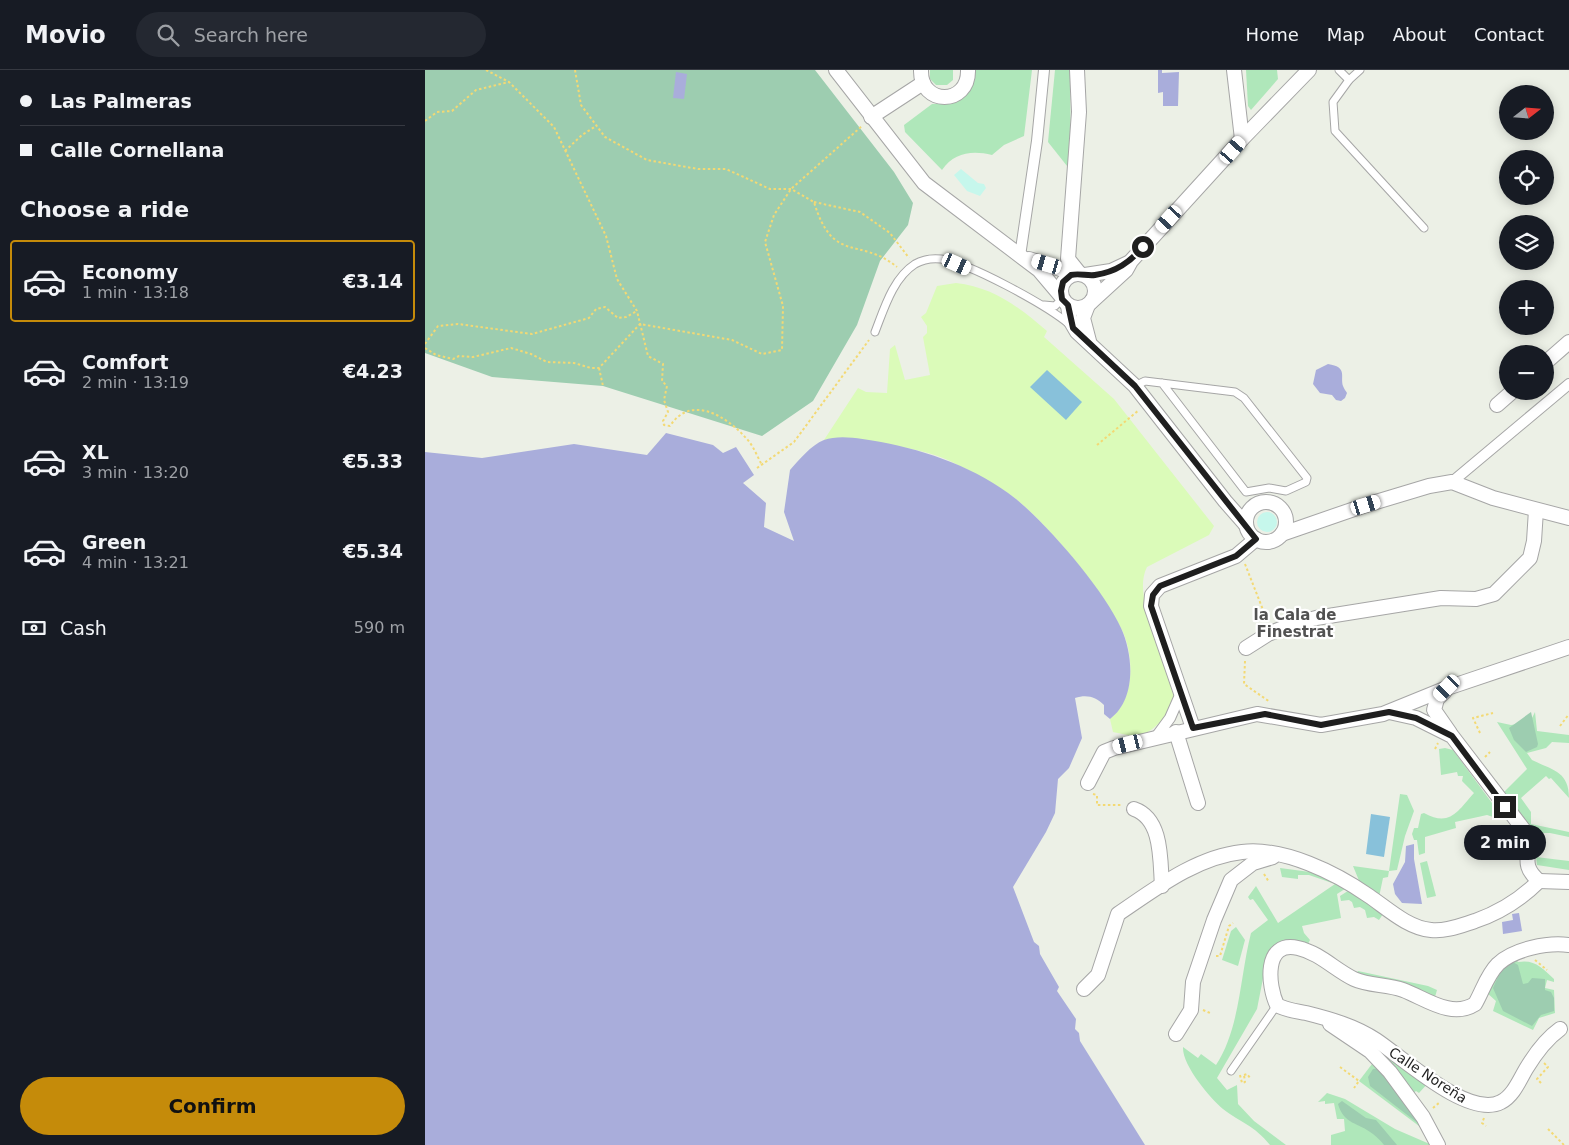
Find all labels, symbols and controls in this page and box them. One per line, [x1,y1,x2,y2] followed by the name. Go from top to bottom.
[136,12,486,57] search box
[25,21,106,49] text: Movio
[154,21,182,49] icon: search
[194,24,308,46] text: Search here
[1246,24,1299,45] text: Home
[1327,24,1365,45] text: Map
[1393,24,1446,45] text: About
[1474,24,1544,45] text: Contact
[1499,85,1554,140] north arrow
[1499,85,1554,400] map controls
[50,90,192,112] text: Las Palmeras
[1217,134,1248,166] car
[50,139,224,161] text: Calle Cornellana
[1499,150,1554,205] button: locate
[20,197,189,222] text: Choose a ride
[1153,203,1184,235] car
[1499,215,1554,270] button: layers
[1132,236,1154,258] route start
[940,251,973,277] car
[1030,253,1063,275] car
[22,259,67,304] icon: car
[82,261,178,283] text: Economy
[343,270,403,292] text: €3.14
[1499,280,1554,335] button: +
[82,283,189,302] text: 1 min · 13:18
[1499,345,1554,400] button: −
[22,349,67,394] icon: car
[82,351,169,373] text: Comfort
[343,360,403,382] text: €4.23
[82,373,189,392] text: 2 min · 13:19
[22,439,67,484] icon: car
[82,441,109,463] text: XL
[343,450,403,472] text: €5.33
[82,463,189,482] text: 3 min · 13:20
[1349,493,1382,517] car
[22,529,67,574] icon: car
[82,531,146,553] text: Green
[343,540,403,562] text: €5.34
[82,553,189,572] text: 4 min · 13:21
[1253,606,1337,641] district label: la Cala de Finestrat
[20,614,48,642] icon: cash
[60,617,107,639] text: Cash
[354,618,405,637] text: 590 m
[1431,672,1462,704] car
[1111,733,1144,755] car
[1494,796,1516,818] route end
[1464,824,1546,860] callout: 2 min
[1480,833,1530,852] text: 2 min
[1386,1044,1470,1106] street label: Calle Noreña
[20,1077,405,1135] button: Confirm

